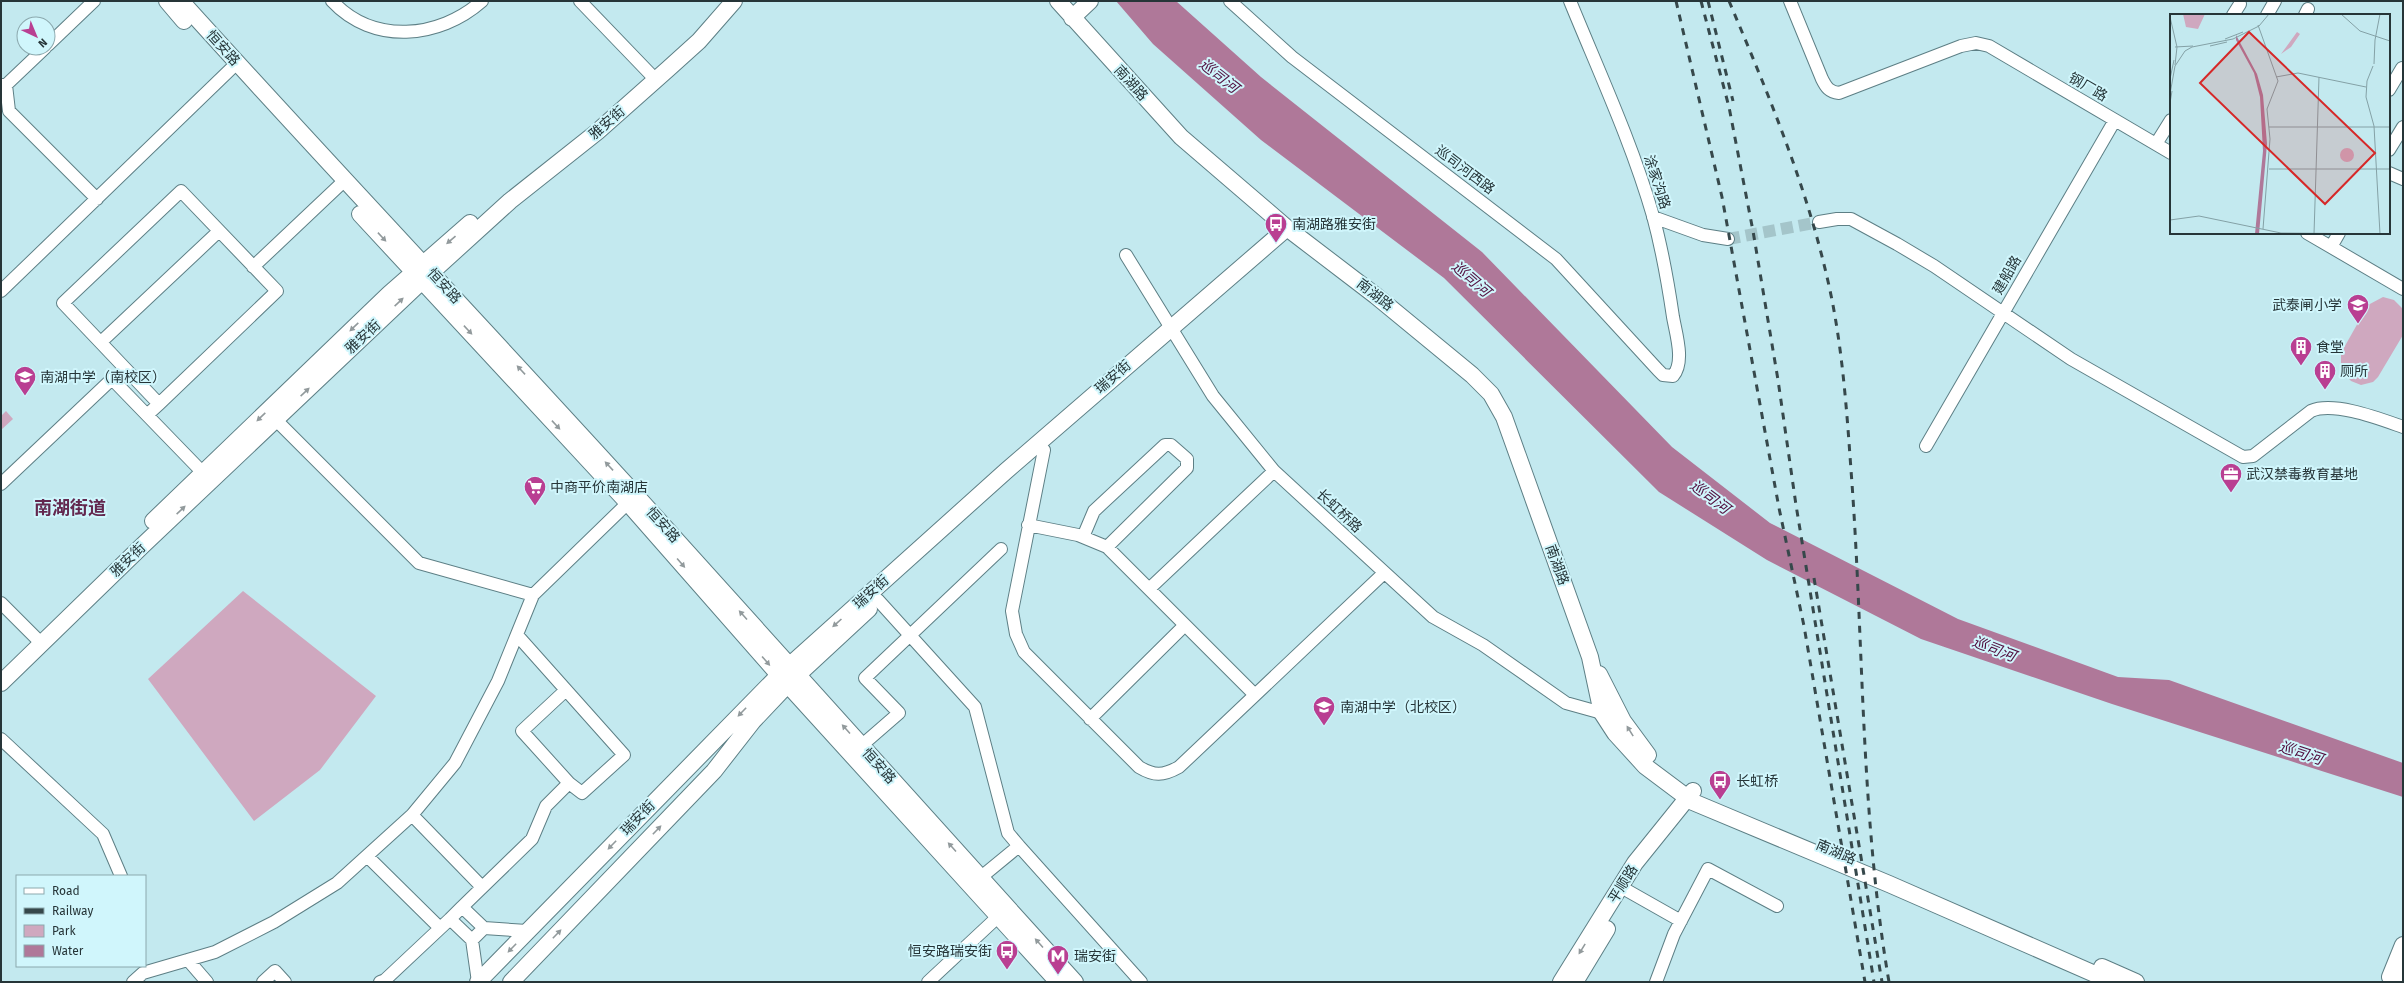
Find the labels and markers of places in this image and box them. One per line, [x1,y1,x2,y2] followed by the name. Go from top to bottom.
[1263,211,1289,244] bus stop icon: 南湖路雅安街
[1292,216,1376,233] place label: 南湖路雅安街
[2345,292,2371,325] school or university icon: 武泰闸小学
[2272,297,2342,314] place label: 武泰闸小学
[2288,334,2314,367] building icon: 食堂
[2316,339,2344,356] place label: 食堂
[2312,358,2338,391] building icon: 厕所
[2340,363,2368,380] place label: 厕所
[12,364,38,397] school or university icon: 南湖中学（南校区）
[40,369,166,386] place label: 南湖中学（南校区）
[2218,461,2244,494] office icon: 武汉禁毒教育基地
[2246,466,2358,483] place label: 武汉禁毒教育基地
[522,474,548,507] supermarket icon: 中商平价南湖店
[550,479,648,496] place label: 中商平价南湖店
[1311,694,1337,727] school or university icon: 南湖中学（北校区）
[1340,699,1466,716] place label: 南湖中学（北校区）
[1707,768,1733,801] bus stop icon: 长虹桥
[1736,773,1778,790] place label: 长虹桥
[994,938,1020,971] bus stop icon: 恒安路瑞安街
[908,943,992,960] place label: 恒安路瑞安街
[1045,943,1071,976] metro station icon: 瑞安街
[1074,948,1116,965] place label: 瑞安街

